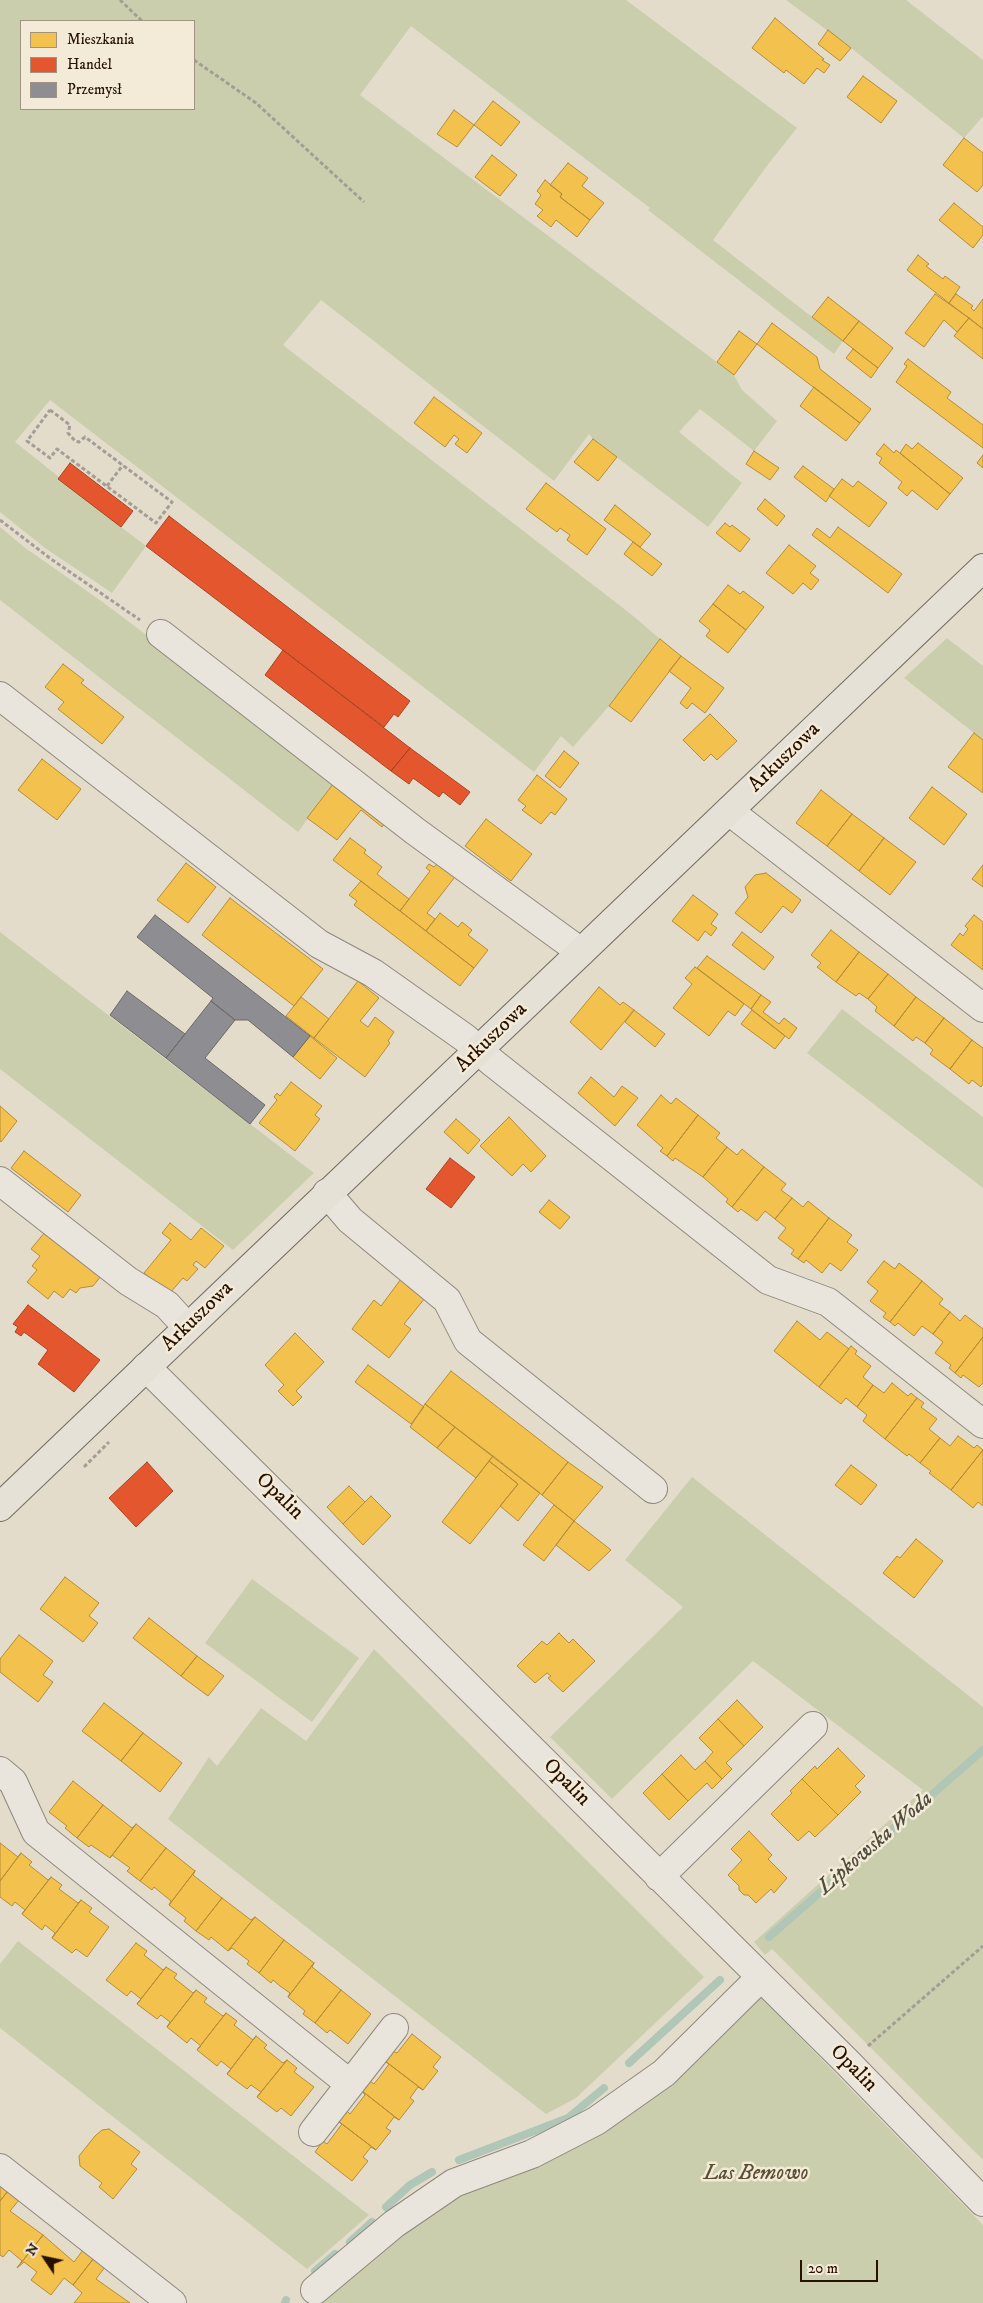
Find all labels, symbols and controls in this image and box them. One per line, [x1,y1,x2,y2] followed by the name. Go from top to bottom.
[20,20,195,110] legend
[67,30,134,49] text: Mieszkania
[67,55,112,74] text: Handel
[67,80,122,99] text: Przemysł
[744,718,826,798] street label: Arkuszowa
[451,998,533,1078] street label: Arkuszowa
[157,1277,239,1357] street label: Arkuszowa
[250,1468,308,1526] street label: Opalin
[537,1754,595,1812] street label: Opalin
[813,1787,939,1901] water label: Lipkowska Woda
[824,2040,882,2098] street label: Opalin
[704,2162,808,2188] park label: Las Bemowo
[20,2233,70,2283] north arrow
[22,2240,43,2259] text: N
[803,2250,880,2282] scale bar
[808,2259,838,2278] text: 20 m

